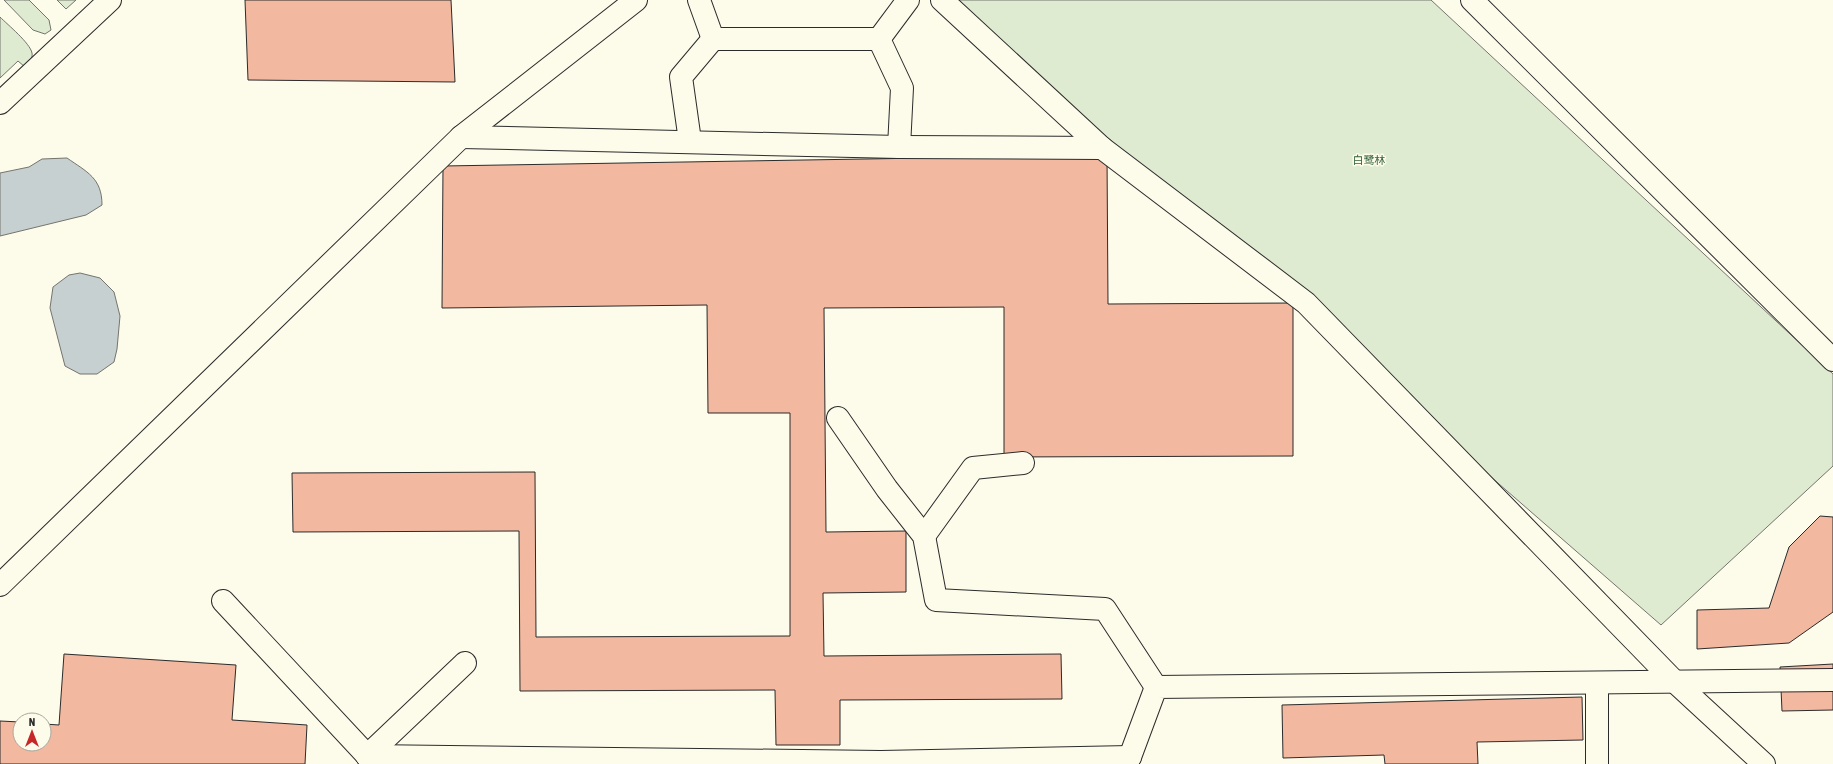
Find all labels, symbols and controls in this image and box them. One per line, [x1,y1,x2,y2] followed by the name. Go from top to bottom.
[1353,154,1386,166] park label: 白鹭林
[12,712,52,752] north arrow
[29,716,35,728] text: N

